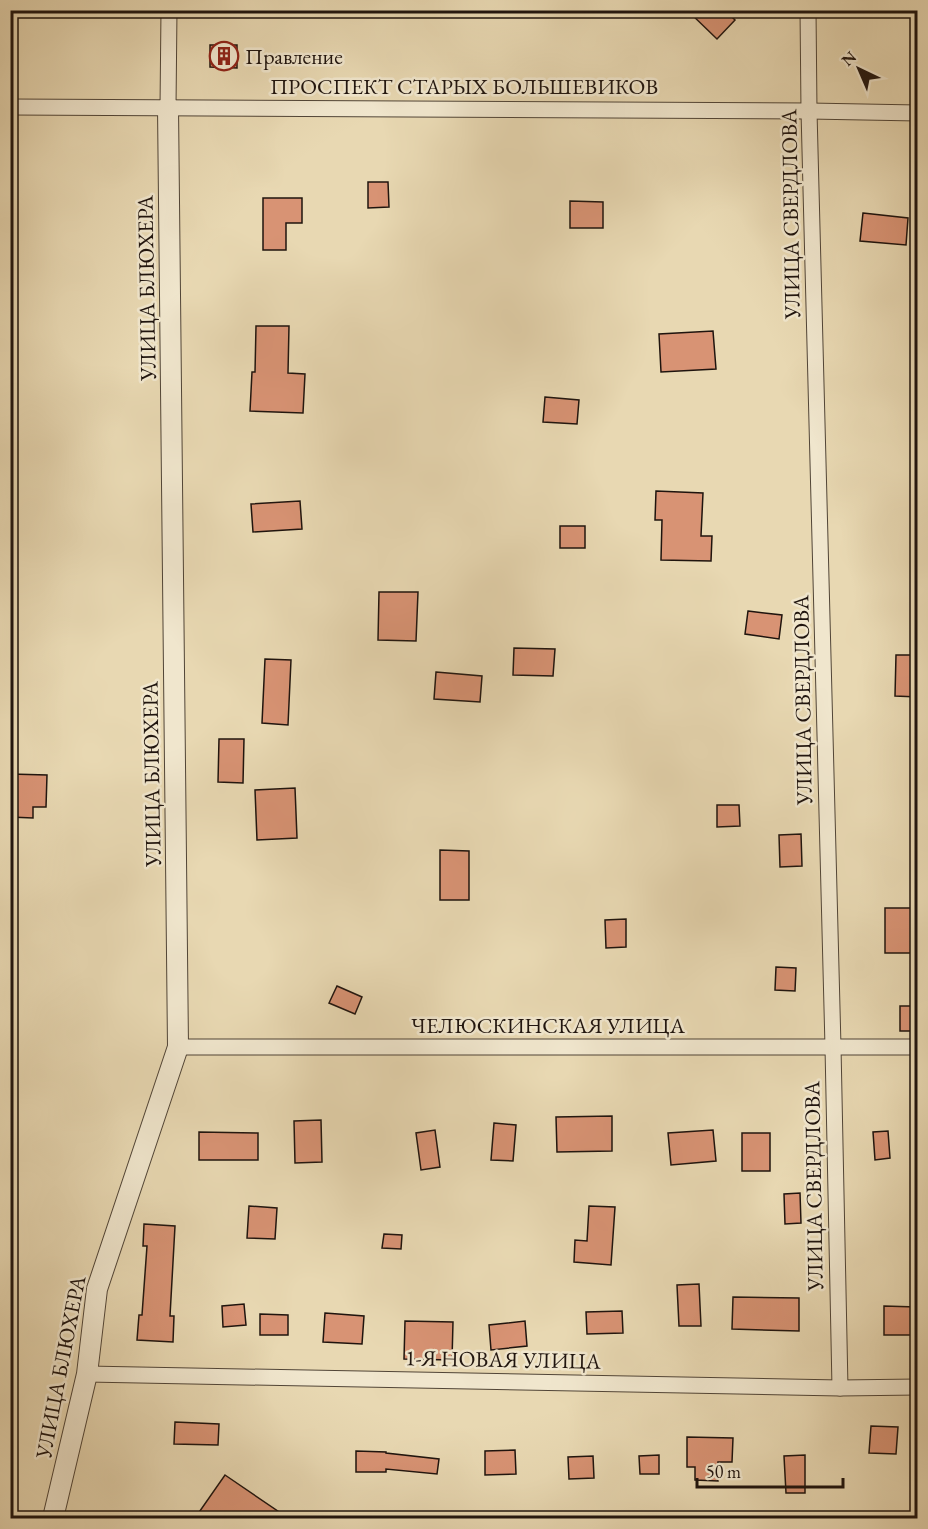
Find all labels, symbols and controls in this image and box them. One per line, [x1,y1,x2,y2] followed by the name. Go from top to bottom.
[829,39,889,99] north arrow
[208,40,240,72] building icon: Правление
[245,42,343,71] place label: Правление
[837,46,861,71] text: N
[270,72,658,101] street label: ПРОСПЕКТ СТАРЫХ БОЛЬШЕВИКОВ
[774,108,807,320] street label: УЛИЦА СВЕРДЛОВА
[130,194,163,382] street label: УЛИЦА БЛЮХЕРА
[786,594,819,806] street label: УЛИЦА СВЕРДЛОВА
[135,680,168,868] street label: УЛИЦА БЛЮХЕРА
[411,1011,686,1040] street label: ЧЕЛЮСКИНСКАЯ УЛИЦА
[797,1080,830,1292] street label: УЛИЦА СВЕРДЛОВА
[28,1272,93,1462] street label: УЛИЦА БЛЮХЕРА
[405,1343,602,1376] street label: 1-Я НОВАЯ УЛИЦА
[697,1451,842,1489] scale bar
[706,1460,741,1483] text: 50 m

